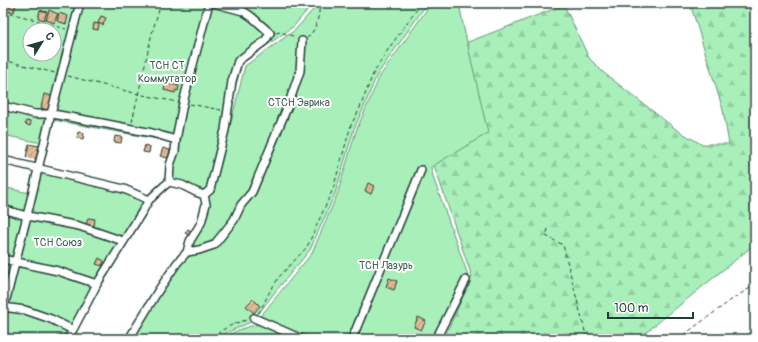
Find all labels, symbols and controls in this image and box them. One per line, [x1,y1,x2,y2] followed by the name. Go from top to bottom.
[22,22,62,62] north arrow
[42,30,57,43] text: С
[138,59,196,85] park label: ТСН СТ Коммутатор
[268,96,330,109] park label: СТСН Эврика
[34,236,82,249] park label: ТСН Союз
[359,259,413,272] park label: ТСН Лазурь
[608,294,693,320] scale bar
[614,301,649,316] text: 100 m

